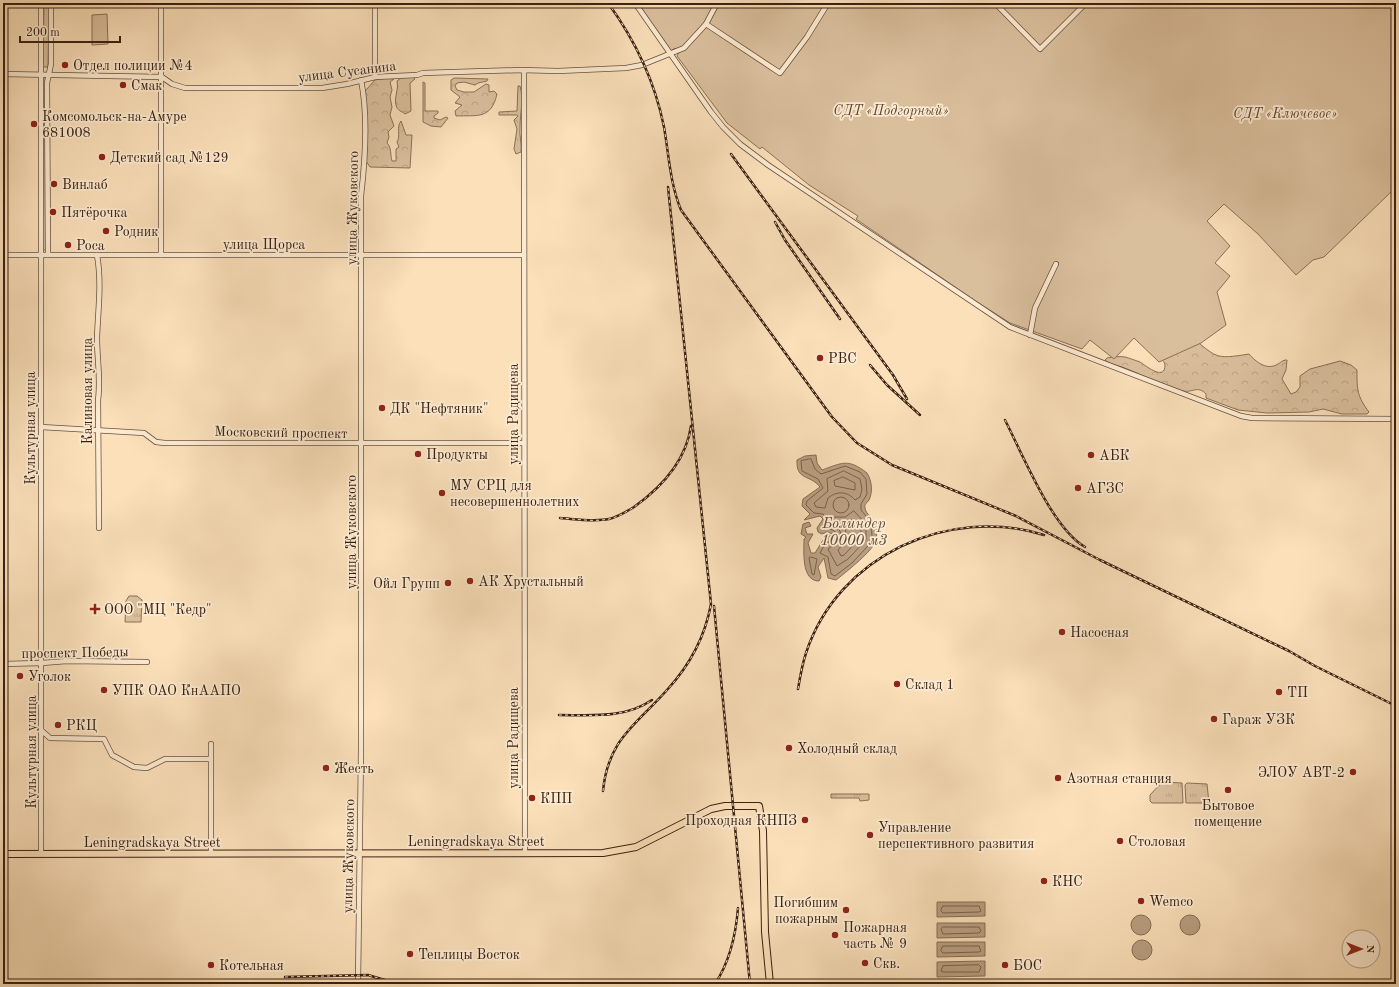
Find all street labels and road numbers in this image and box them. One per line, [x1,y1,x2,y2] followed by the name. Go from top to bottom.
[297,59,397,85] street label: улица Сусанина
[345,151,361,265] street label: улица Жуковского
[223,238,305,252] street label: улица Щорса
[81,337,95,444] street label: Калиновая улица
[507,363,521,465] street label: улица Радищева
[24,371,38,485] street label: Культурная улица
[214,425,348,441] street label: Московский проспект
[345,475,359,589] street label: улица Жуковского
[21,645,129,661] street label: проспект Победы
[507,687,521,789] street label: улица Радищева
[25,695,39,809] street label: Культурная улица
[341,799,357,913] street label: улица Жуковского
[407,835,545,849] street label: Leningradskaya Street
[83,836,221,850] street label: Leningradskaya Street

